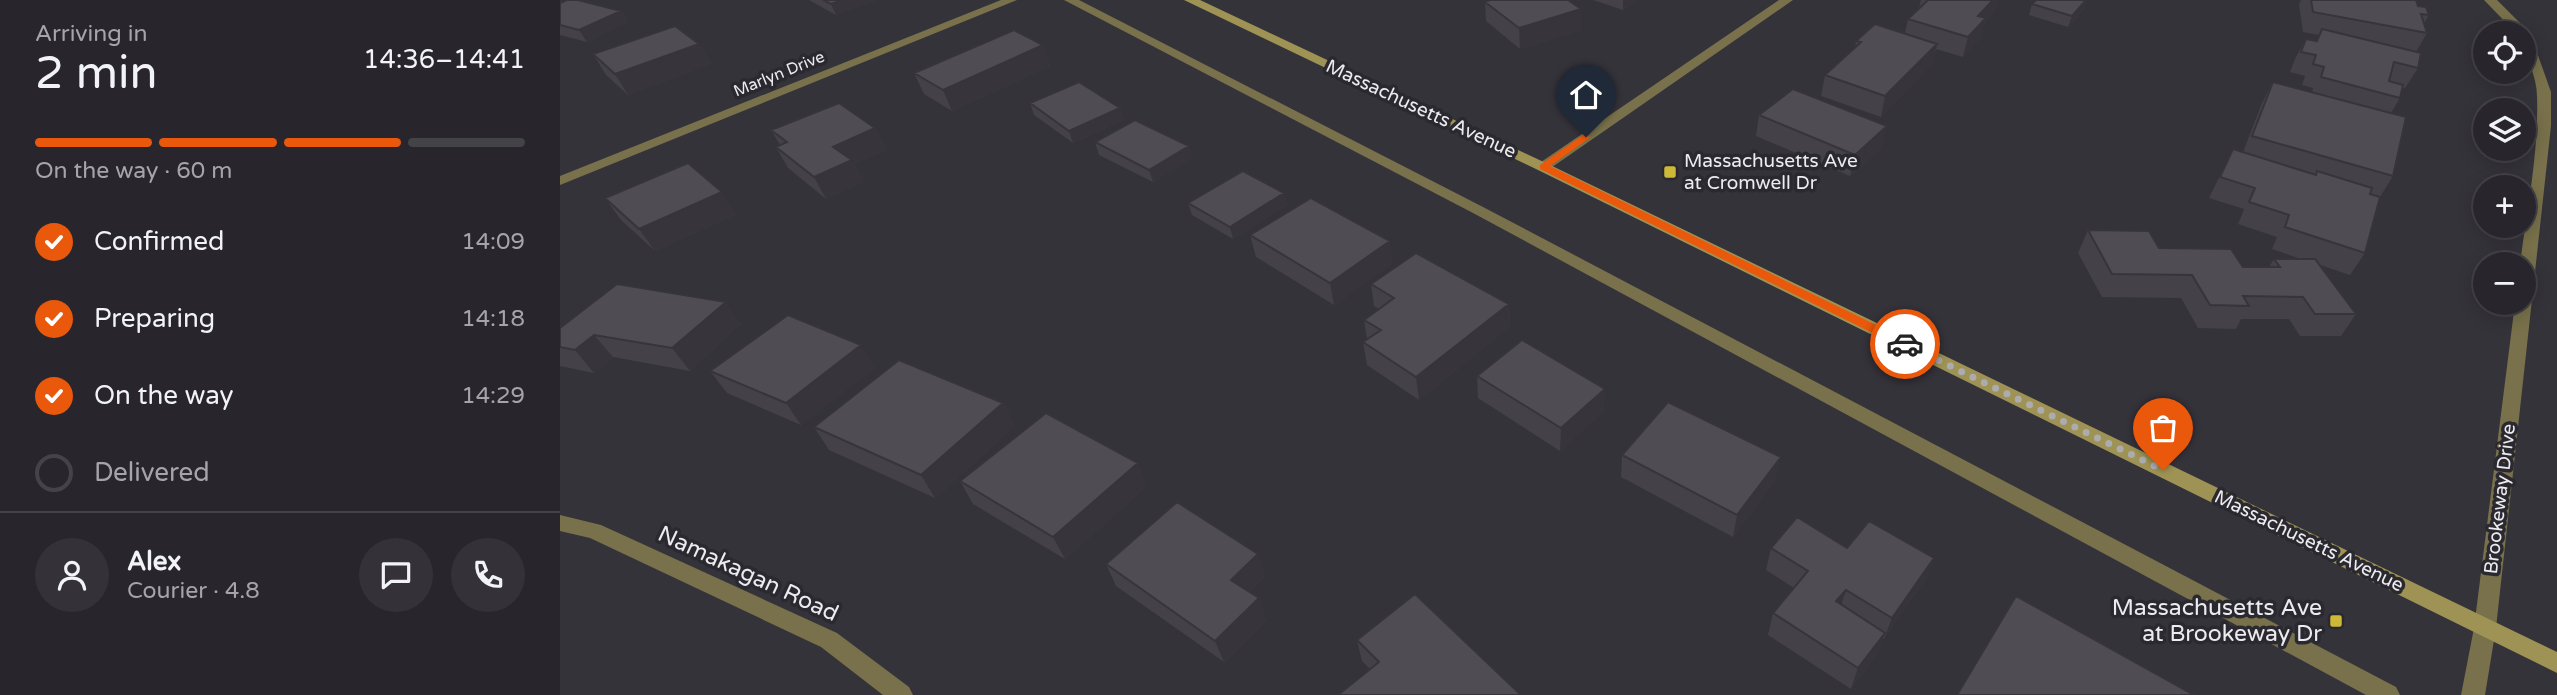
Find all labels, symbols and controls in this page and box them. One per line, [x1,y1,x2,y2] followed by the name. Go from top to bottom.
[35,20,148,48] text: Arriving in
[2473,21,2536,315] map controls
[2473,21,2536,84] button: locate
[363,44,525,75] text: 14:36–14:41
[35,46,158,101] text: 2 min
[731,47,827,101] street label: Marlyn Drive
[1322,55,1520,163] street label: Massachusetts Avenue
[1556,65,1616,137] pin
[1567,76,1605,114] icon: home
[2473,98,2536,161] button: layers
[1684,150,1858,194] place label: Massachusetts Ave at Cromwell Dr
[35,157,232,185] text: On the way · 60 m
[1662,164,1678,180] marker: Massachusetts Ave at Cromwell Dr
[2473,175,2536,238] button: +
[35,223,73,261] icon: check
[94,226,224,257] text: Confirmed
[461,228,525,256] text: 14:09
[2473,252,2536,315] button: −
[35,300,73,338] icon: check
[94,303,215,334] text: Preparing
[461,305,525,333] text: 14:18
[1870,309,1940,379] courier
[1886,325,1924,363] icon: car
[35,377,73,415] icon: check
[94,380,234,411] text: On the way
[461,382,525,410] text: 14:29
[2133,398,2193,470] pin
[2144,409,2182,447] icon: bag
[2480,423,2520,575] street label: Brookeway Drive
[94,457,210,488] text: Delivered
[2211,486,2407,596] street label: Massachusetts Avenue
[653,520,843,628] street label: Namakagan Road
[35,538,109,612] button: person
[359,538,433,612] button: chat
[451,538,525,612] button: phone
[127,546,181,577] text: Alex
[127,577,260,605] text: Courier · 4.8
[2112,594,2322,648] place label: Massachusetts Ave at Brookeway Dr
[2328,613,2344,629] marker: Massachusetts Ave at Brookeway Dr

